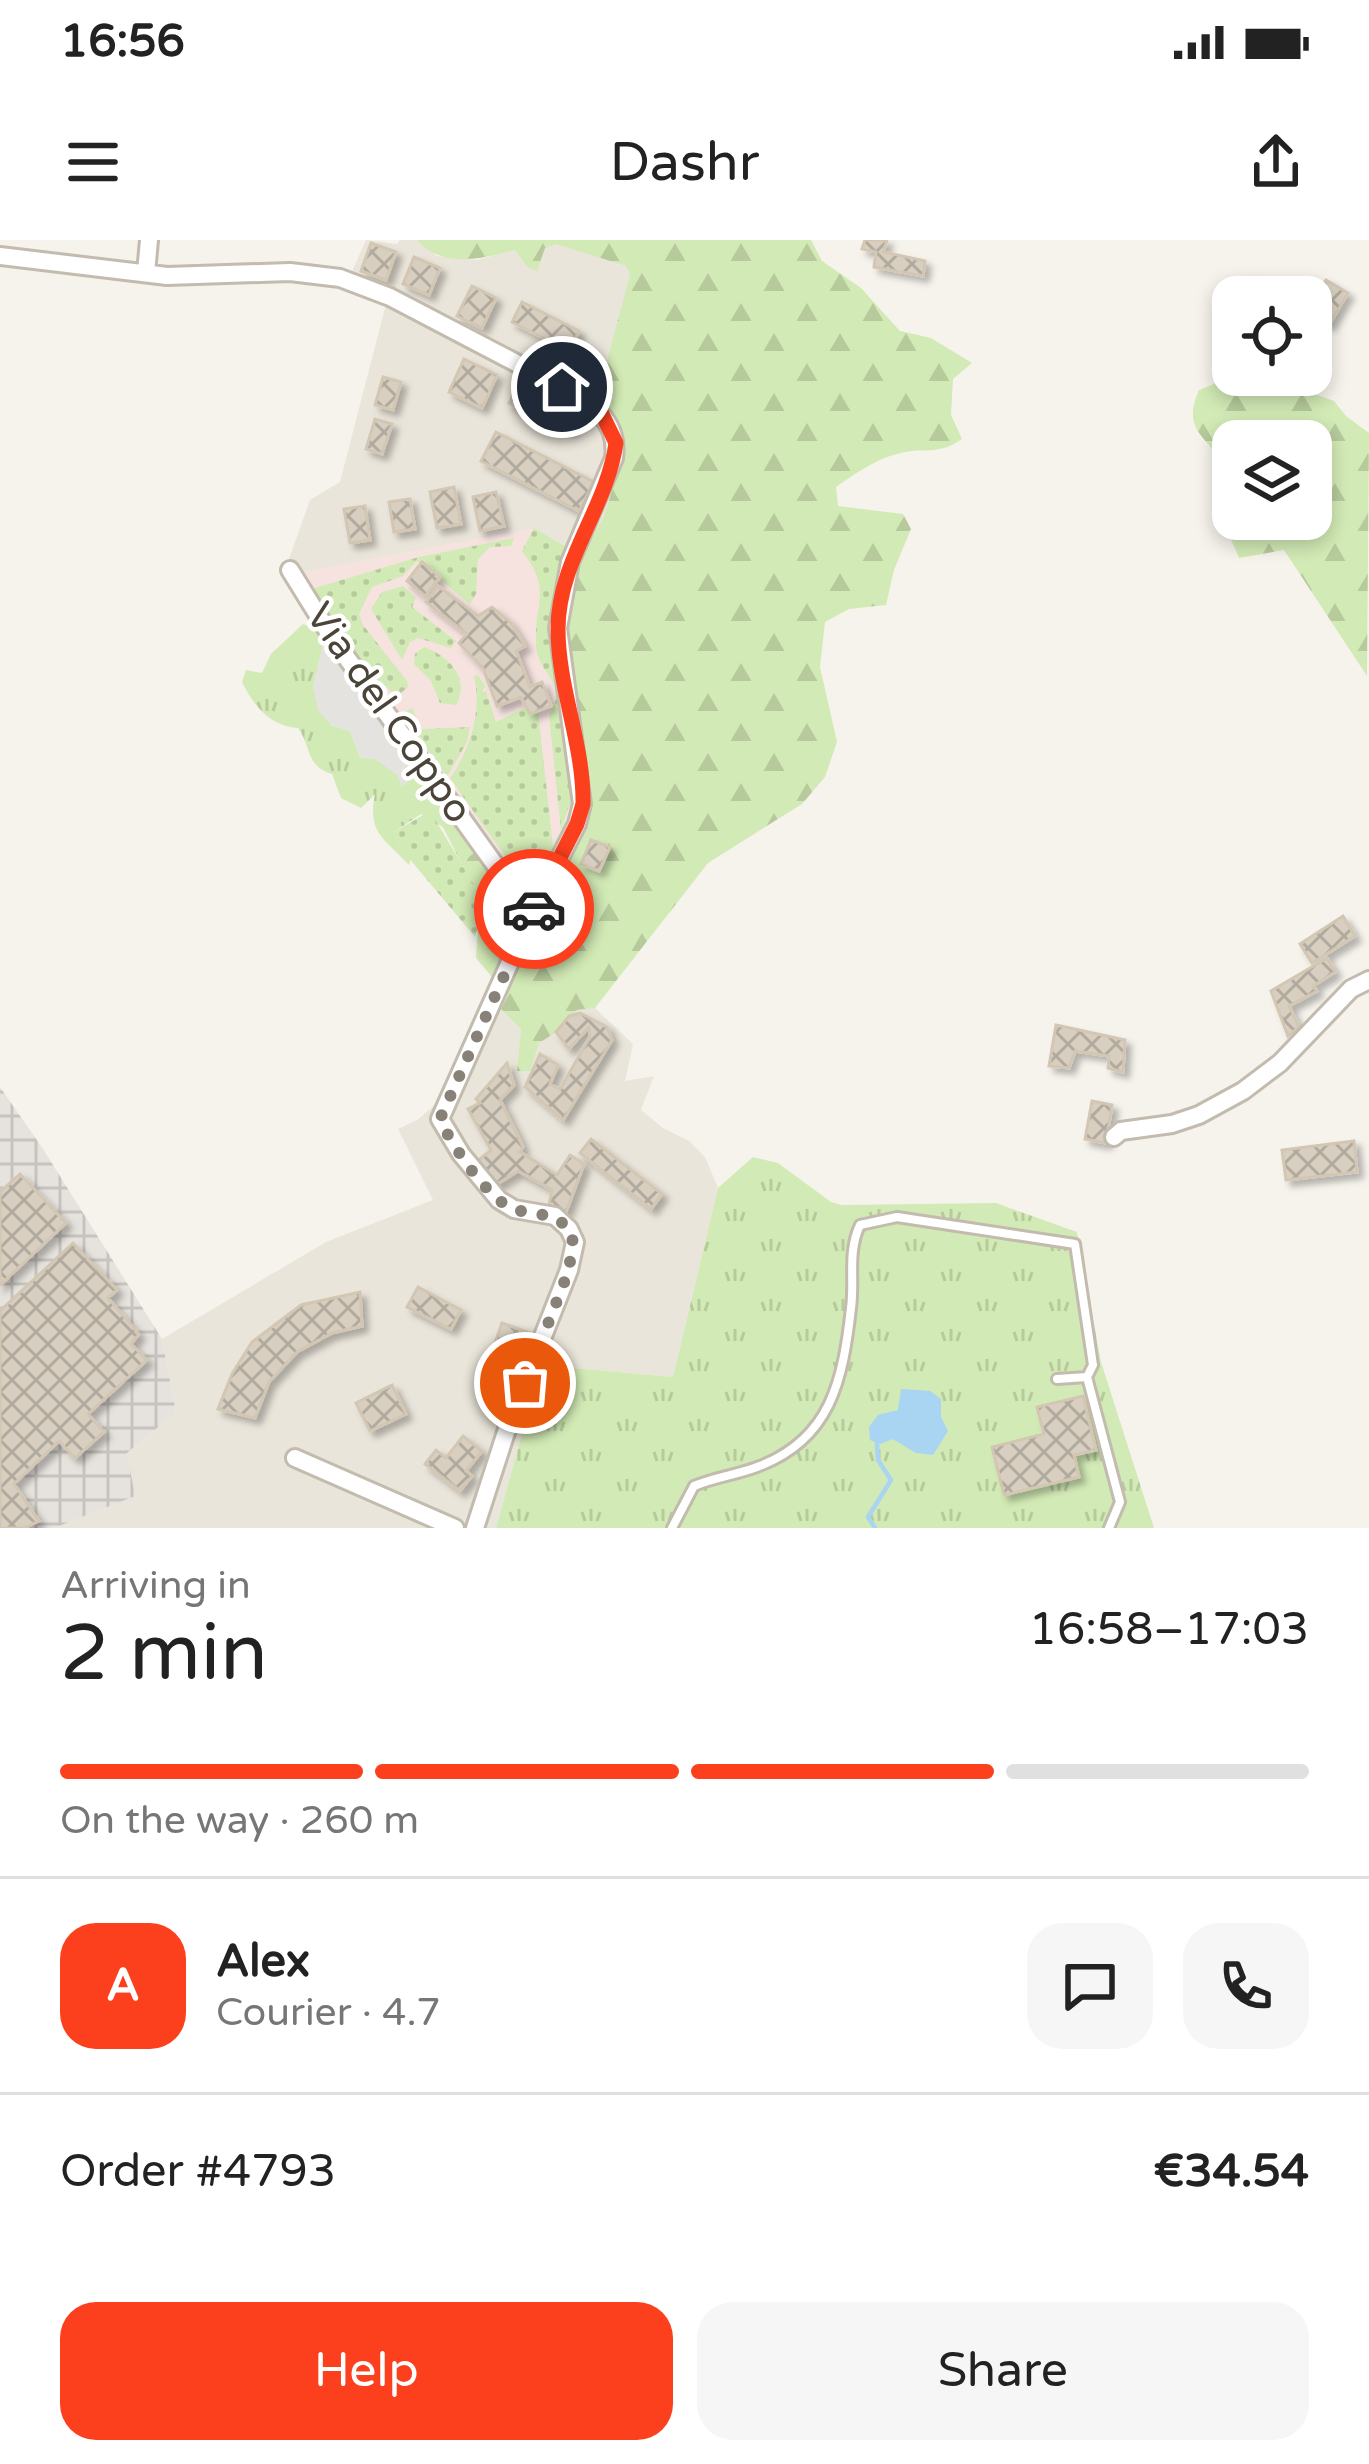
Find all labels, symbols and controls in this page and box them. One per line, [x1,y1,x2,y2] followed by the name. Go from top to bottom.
[60,15,185,69] text: 16:56
[60,129,126,195] icon: menu
[1243,129,1309,195] icon: share
[610,130,759,195] text: Dashr
[1212,276,1332,540] map controls
[1212,276,1332,396] button: locate
[511,336,613,438] pin
[529,354,595,420] icon: home
[1212,420,1332,540] button: layers
[296,594,482,832] street label: Via del Coppo
[474,849,594,969] courier
[501,876,567,942] icon: car
[474,1332,576,1434] pin
[492,1350,558,1416] icon: bag
[60,1562,251,1609] text: Arriving in
[1029,1603,1309,1657] text: 16:58–17:03
[60,1607,268,1701] text: 2 min
[60,1797,419,1844] text: On the way · 260 m
[1027,1923,1153,2049] button: chat
[1183,1923,1309,2049] button: phone
[216,1935,310,1989] text: Alex
[106,1959,140,2013] text: A
[216,1989,441,2036] text: Courier · 4.7
[60,2145,336,2199] text: Order #4793
[1154,2145,1309,2199] text: €34.54
[60,2302,673,2440] button: Help
[697,2302,1309,2440] button: Share

